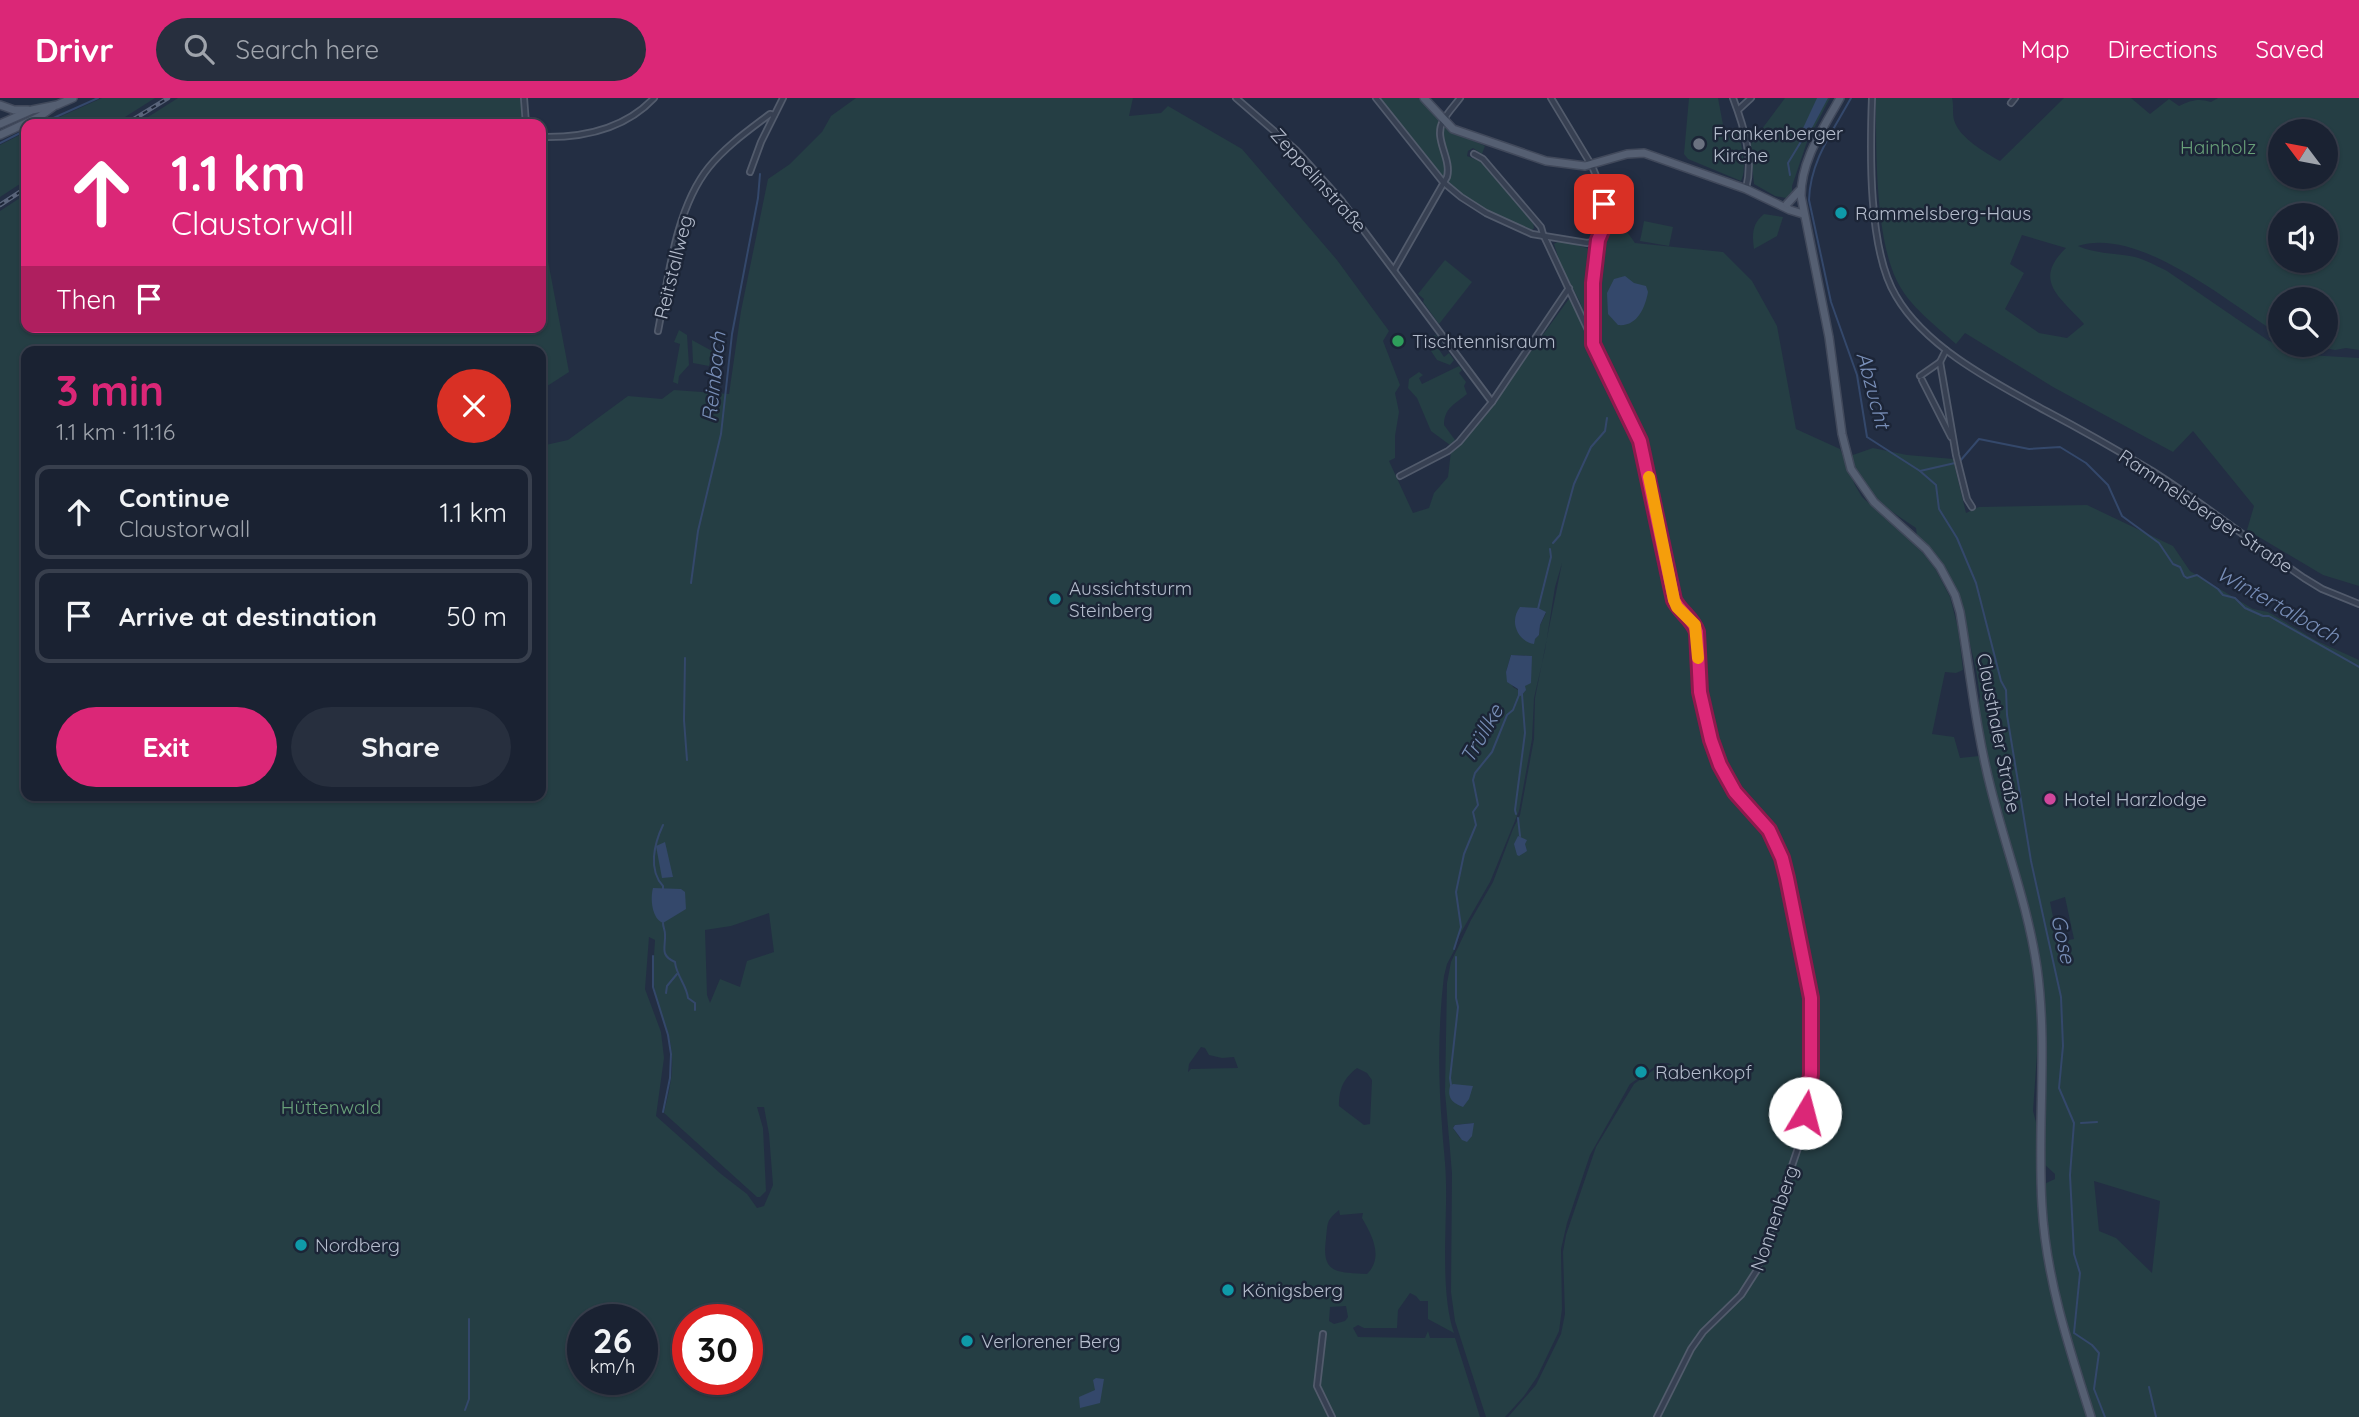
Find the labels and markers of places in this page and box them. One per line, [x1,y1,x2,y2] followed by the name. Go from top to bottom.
[1713,121,1844,167] place label: Frankenberger Kirche
[1691,136,1707,152] marker: Frankenberger Kirche
[1574,174,1634,234] pin
[1855,201,2031,225] place label: Rammelsberg-Haus
[1833,205,1849,221] marker: Rammelsberg-Haus
[1412,329,1556,353] place label: Tischtennisraum
[1390,333,1406,349] marker: Tischtennisraum
[1069,576,1192,622] place label: Aussichtsturm Steinberg
[1047,591,1063,607] marker: Aussichtsturm Steinberg
[2064,787,2207,811] place label: Hotel Harzlodge
[2042,791,2058,807] marker: Hotel Harzlodge
[1655,1060,1752,1084] place label: Rabenkopf
[1633,1064,1649,1080] marker: Rabenkopf
[315,1233,400,1257] place label: Nordberg
[293,1237,309,1253] marker: Nordberg
[1242,1278,1343,1302] place label: Königsberg
[1220,1282,1236,1298] marker: Königsberg
[981,1329,1121,1353] place label: Verlorener Berg
[959,1333,975,1349] marker: Verlorener Berg

